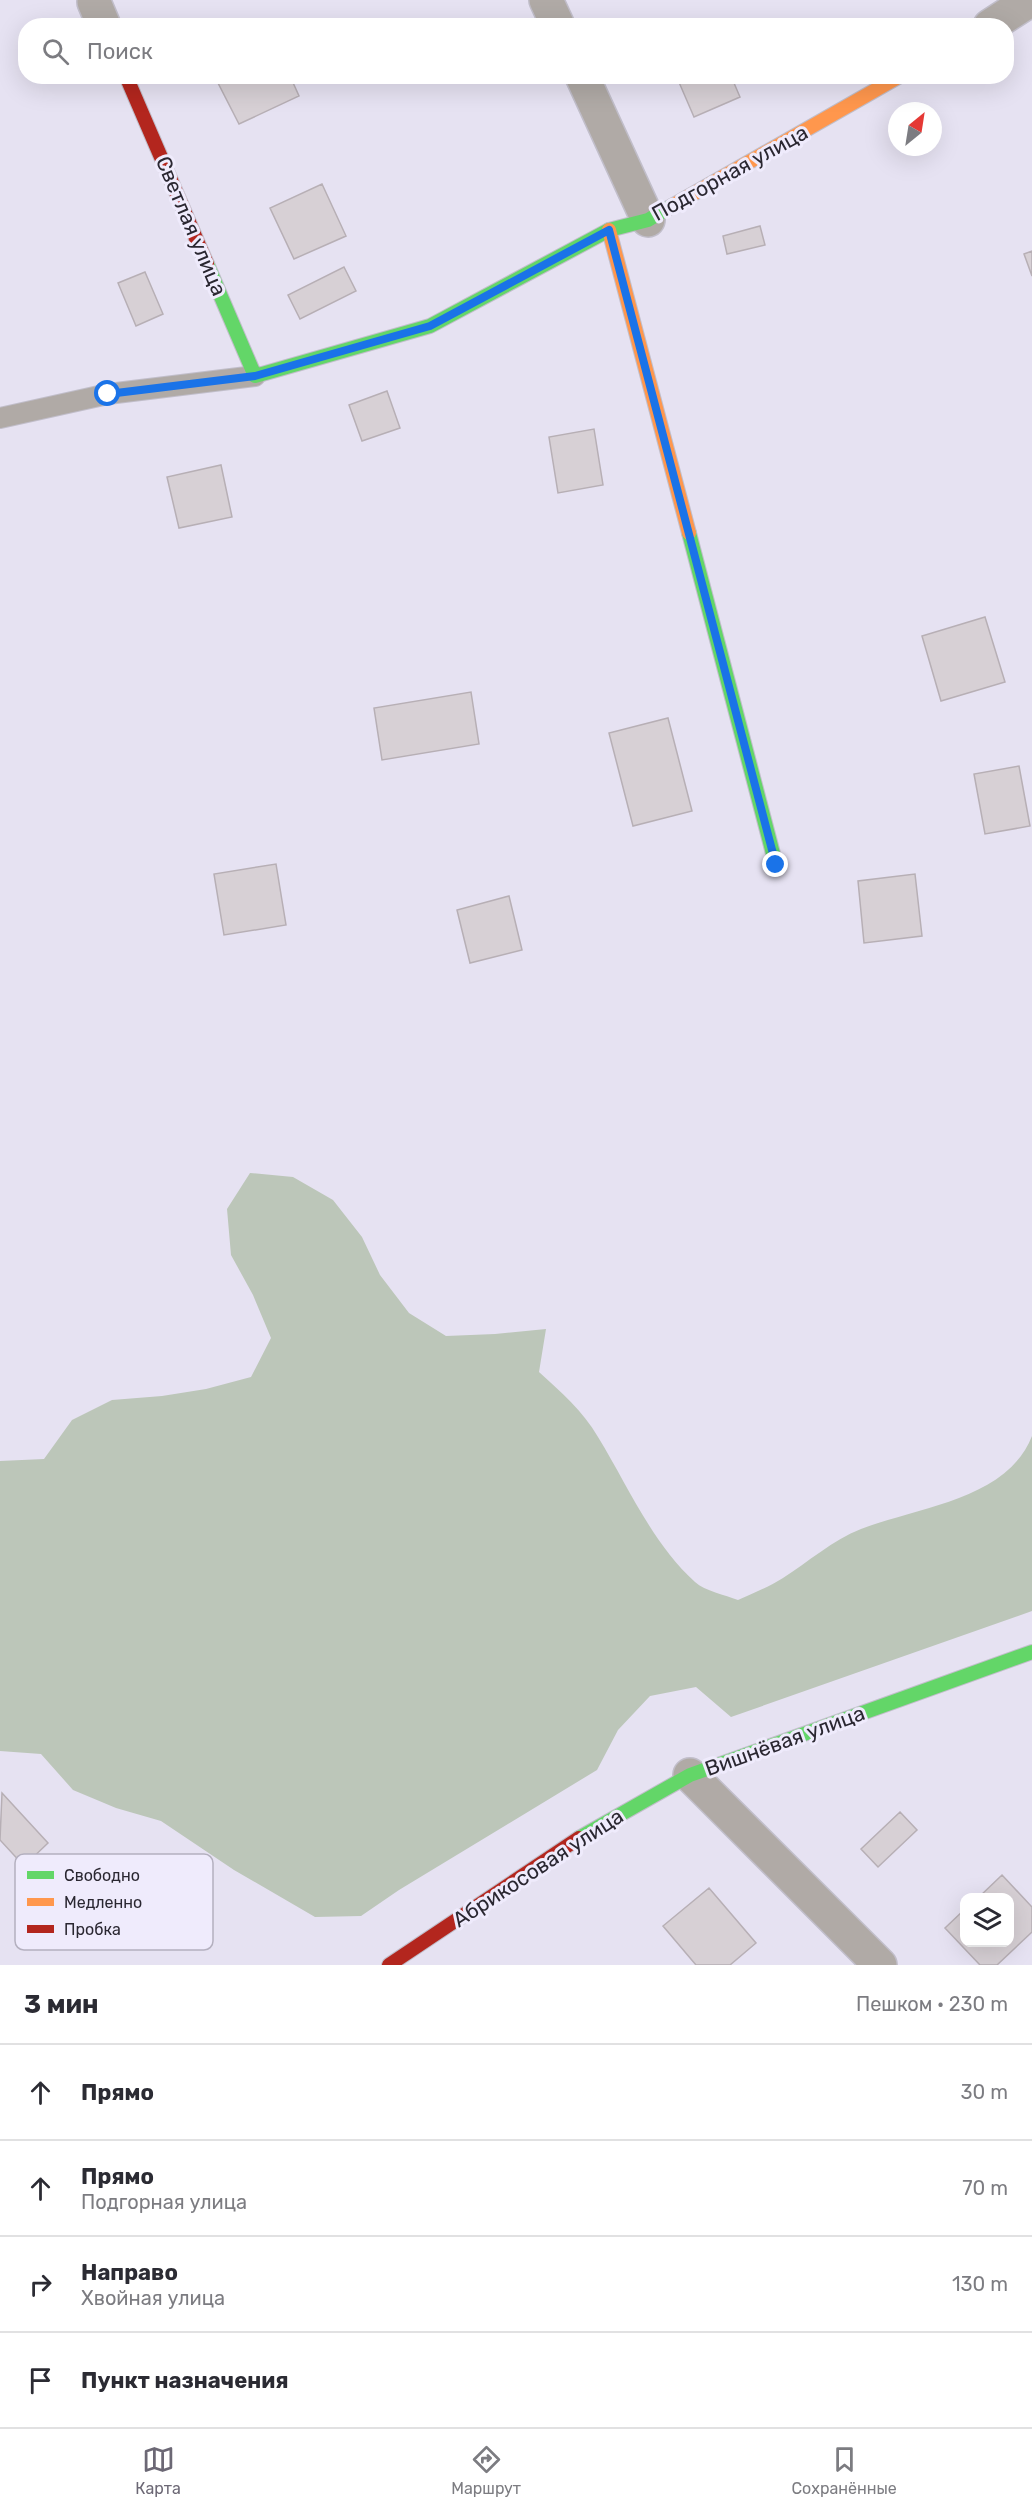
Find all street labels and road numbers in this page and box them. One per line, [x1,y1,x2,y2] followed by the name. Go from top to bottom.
[647,119,812,226] street label: Подгорная улица
[151,152,232,299] street label: Светлая улица
[701,1700,868,1781] street label: Вишнёвая улица
[448,1803,628,1932] street label: Абрикосовая улица

